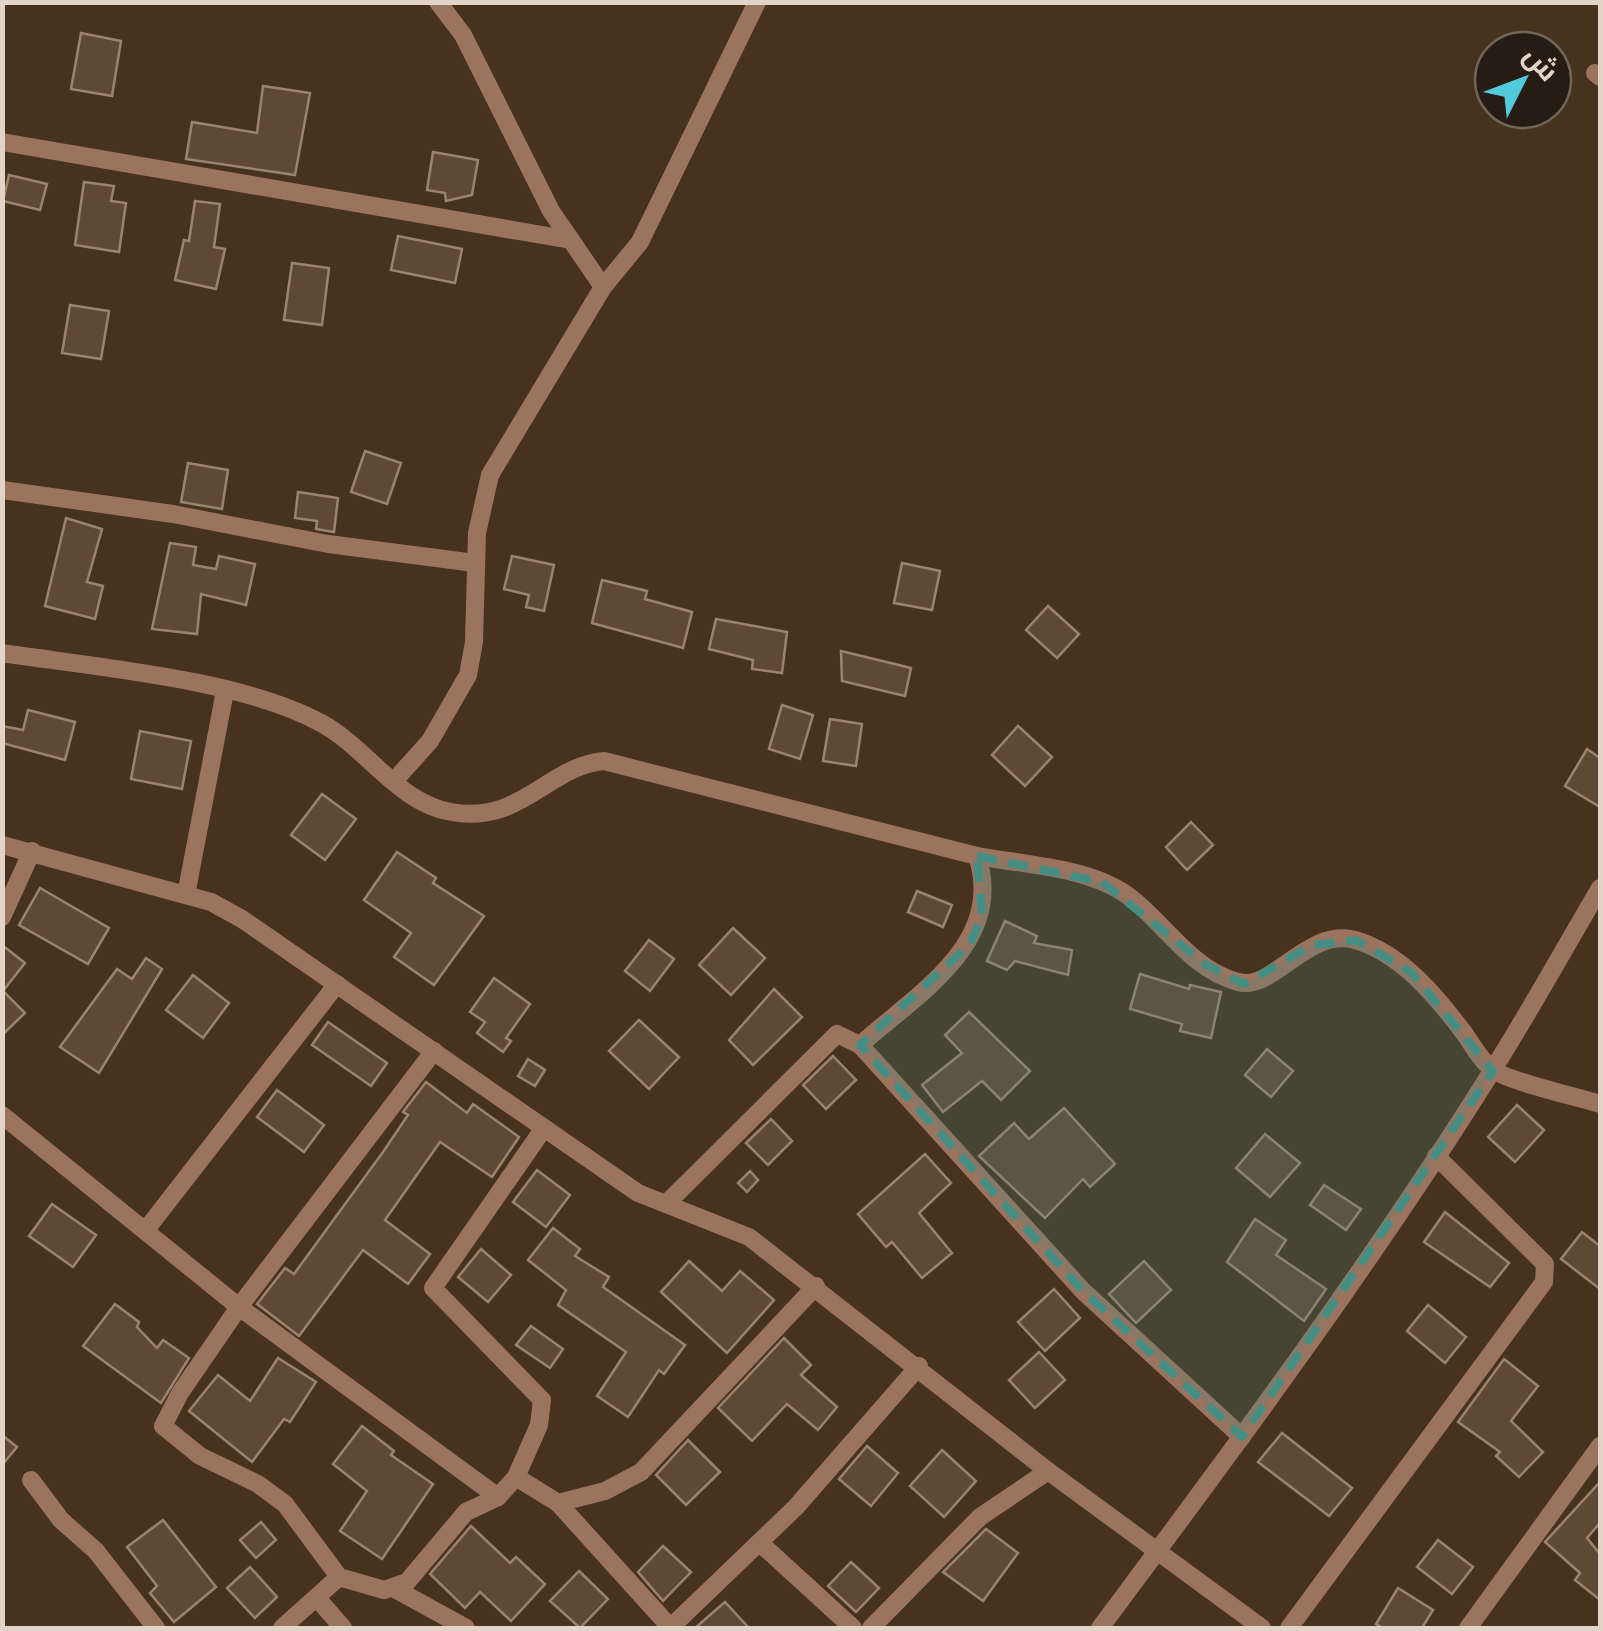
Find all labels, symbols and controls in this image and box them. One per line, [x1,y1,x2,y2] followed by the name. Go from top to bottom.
[1473,30,1573,130] north arrow
[1517,40,1565,88] text: ش

